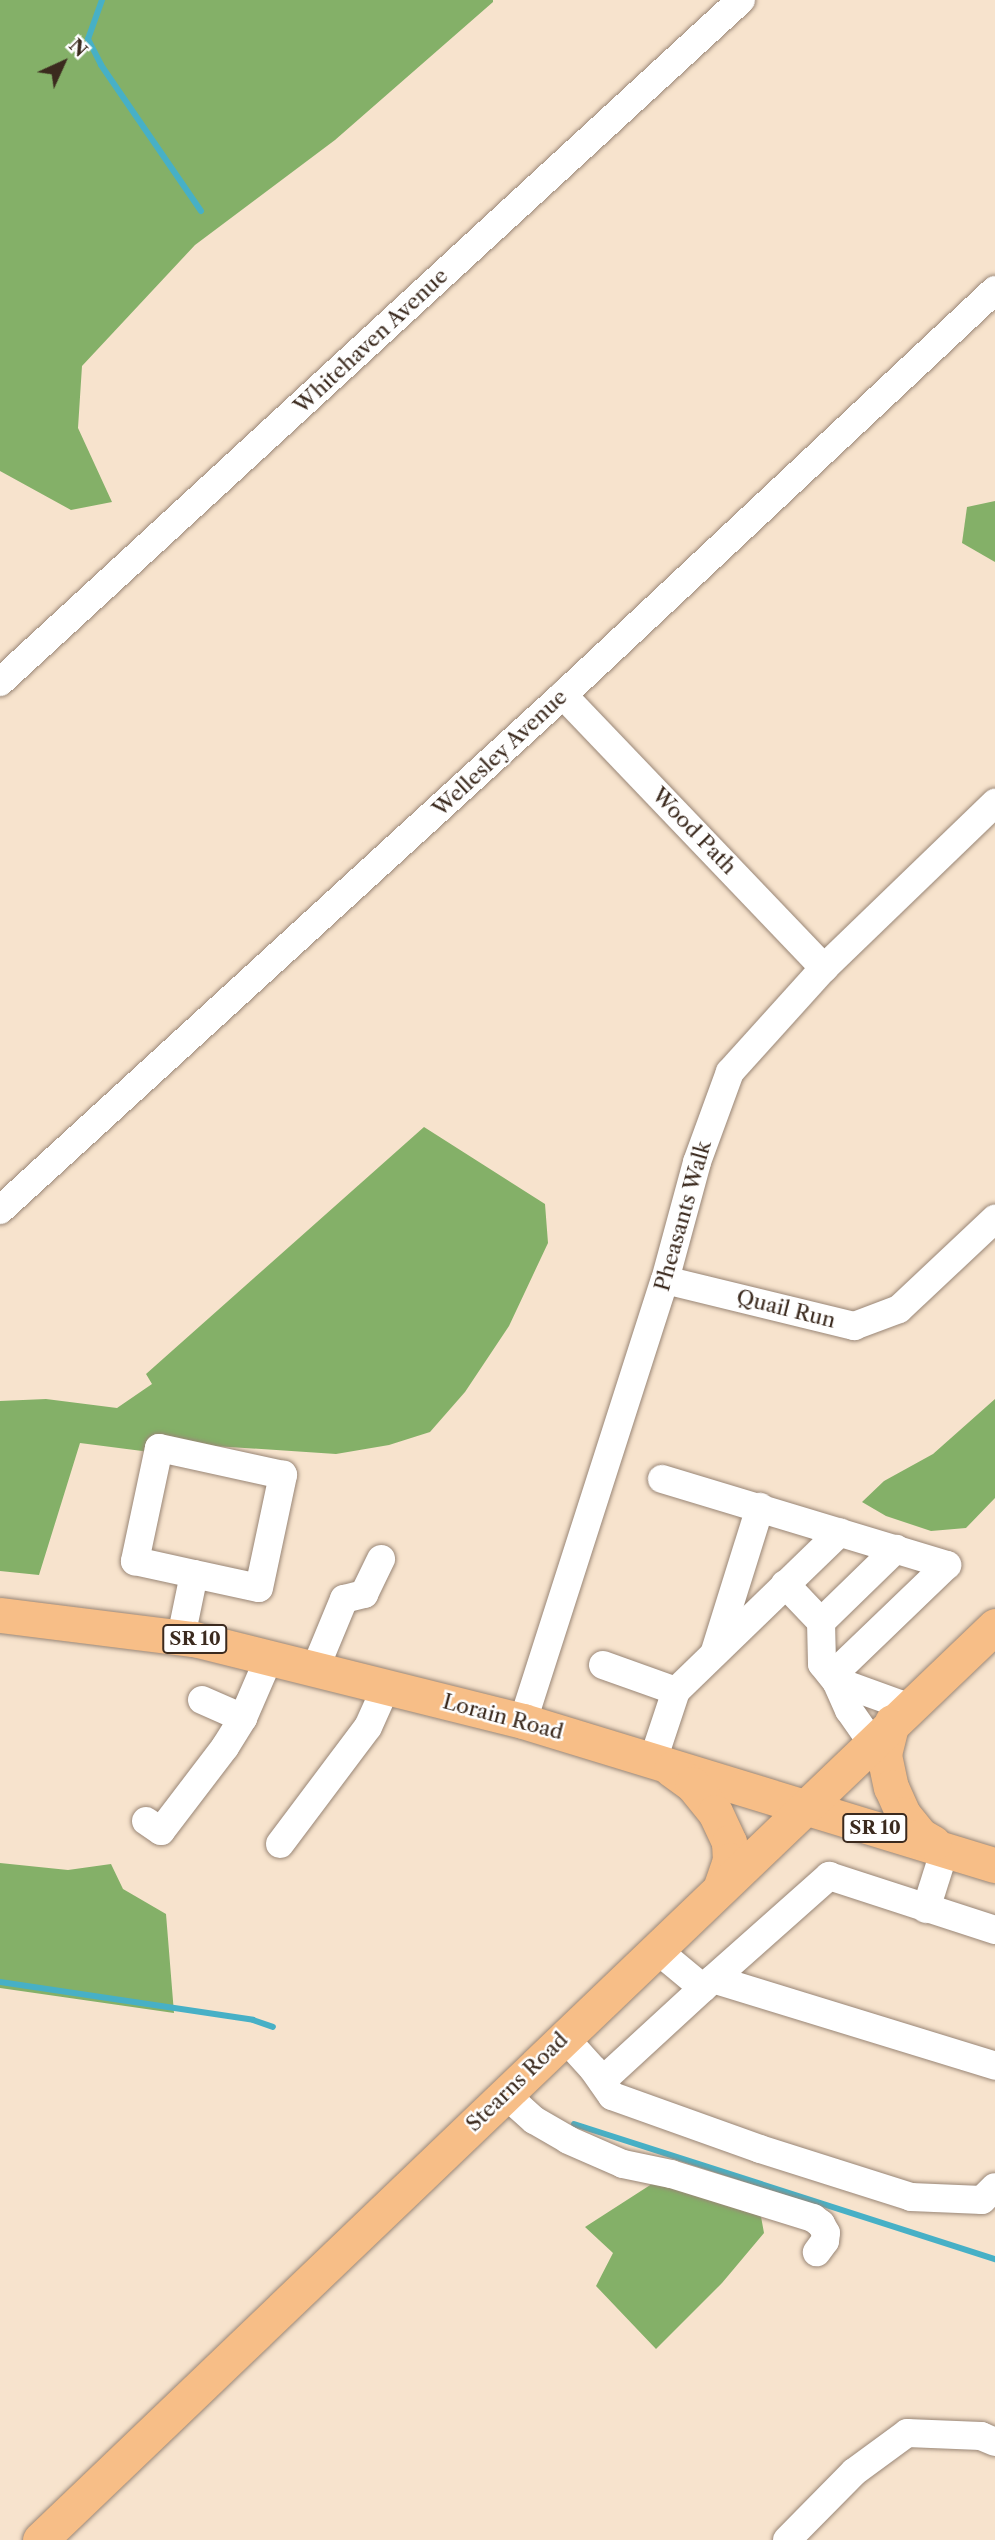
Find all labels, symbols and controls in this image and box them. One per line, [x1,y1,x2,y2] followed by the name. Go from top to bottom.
[28,28,98,98] north arrow
[64,34,92,62] text: N
[289,263,453,419] street label: Whitehaven Avenue
[427,684,573,822] street label: Wellesley Avenue
[647,782,741,880] street label: Wood Path
[649,1138,717,1294] street label: Pheasants Walk
[734,1285,838,1333] street label: Quail Run
[162,1624,228,1654] road number: SR 10
[440,1689,566,1745] street label: Lorain Road
[842,1812,908,1844] road number: SR 10
[461,2027,573,2137] street label: Stearns Road

